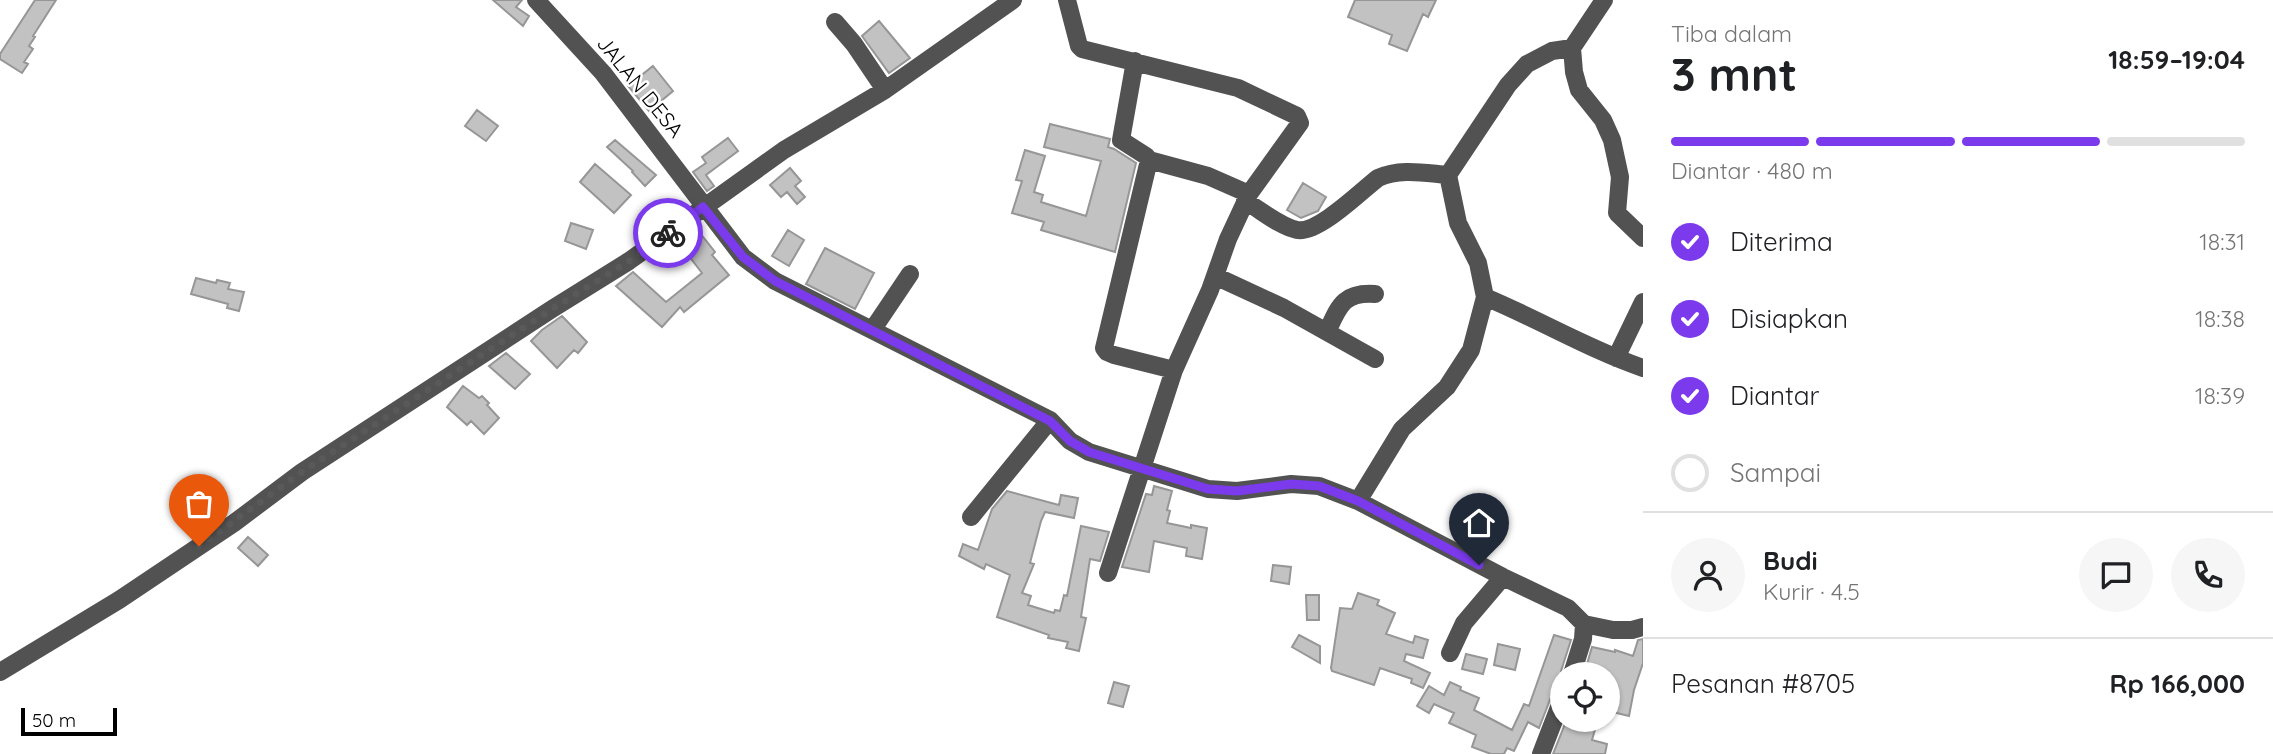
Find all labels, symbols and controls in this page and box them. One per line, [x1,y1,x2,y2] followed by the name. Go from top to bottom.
[1671,19,1792,48] text: Tiba dalam
[592,30,690,143] street label: JALAN DESA
[2108,43,2245,76] text: 18:59–19:04
[1671,45,1797,103] text: 3 mnt
[1671,156,1833,185] text: Diantar · 480 m
[633,198,703,268] courier
[649,214,687,252] icon: bike
[1671,223,1709,261] icon: check
[1730,225,1833,258] text: Diterima
[2199,227,2245,256] text: 18:31
[1671,300,1709,338] icon: check
[1730,302,1848,335] text: Disiapkan
[2195,304,2245,333] text: 18:38
[1671,377,1709,415] icon: check
[1730,379,1820,412] text: Diantar
[2195,381,2245,410] text: 18:39
[1730,456,1821,489] text: Sampai
[169,474,229,546] pin
[180,485,218,523] icon: bag
[1449,493,1509,565] pin
[1460,504,1498,542] icon: home
[1671,538,1745,612] button: person
[2079,538,2153,612] button: chat
[2171,538,2245,612] button: phone
[1763,544,1818,577] text: Budi
[1763,577,1860,606] text: Kurir · 4.5
[1550,662,1620,732] map controls
[1550,662,1620,732] button: locate
[1671,667,1855,700] text: Pesanan #8705
[2110,667,2245,700] text: Rp 166,000
[21,705,117,737] scale bar
[32,708,76,732] text: 50 m

